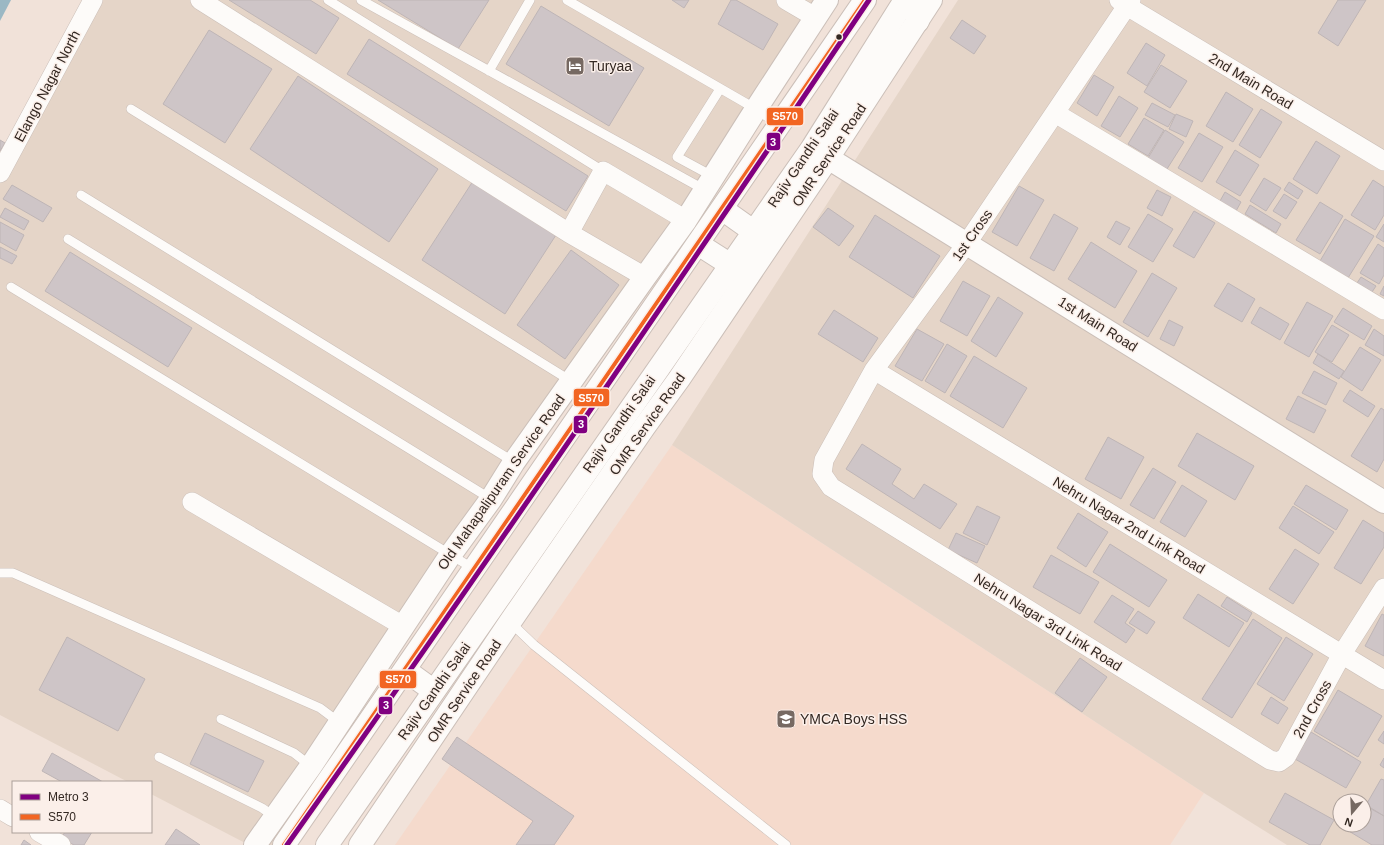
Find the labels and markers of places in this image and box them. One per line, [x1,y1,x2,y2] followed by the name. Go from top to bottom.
[834,32,844,42] unlabelled marker
[564,55,586,77] hotel icon: Turyaa
[589,58,632,74] place label: Turyaa
[775,708,797,730] school or university icon: YMCA Boys HSS
[800,711,907,727] place label: YMCA Boys HSS

